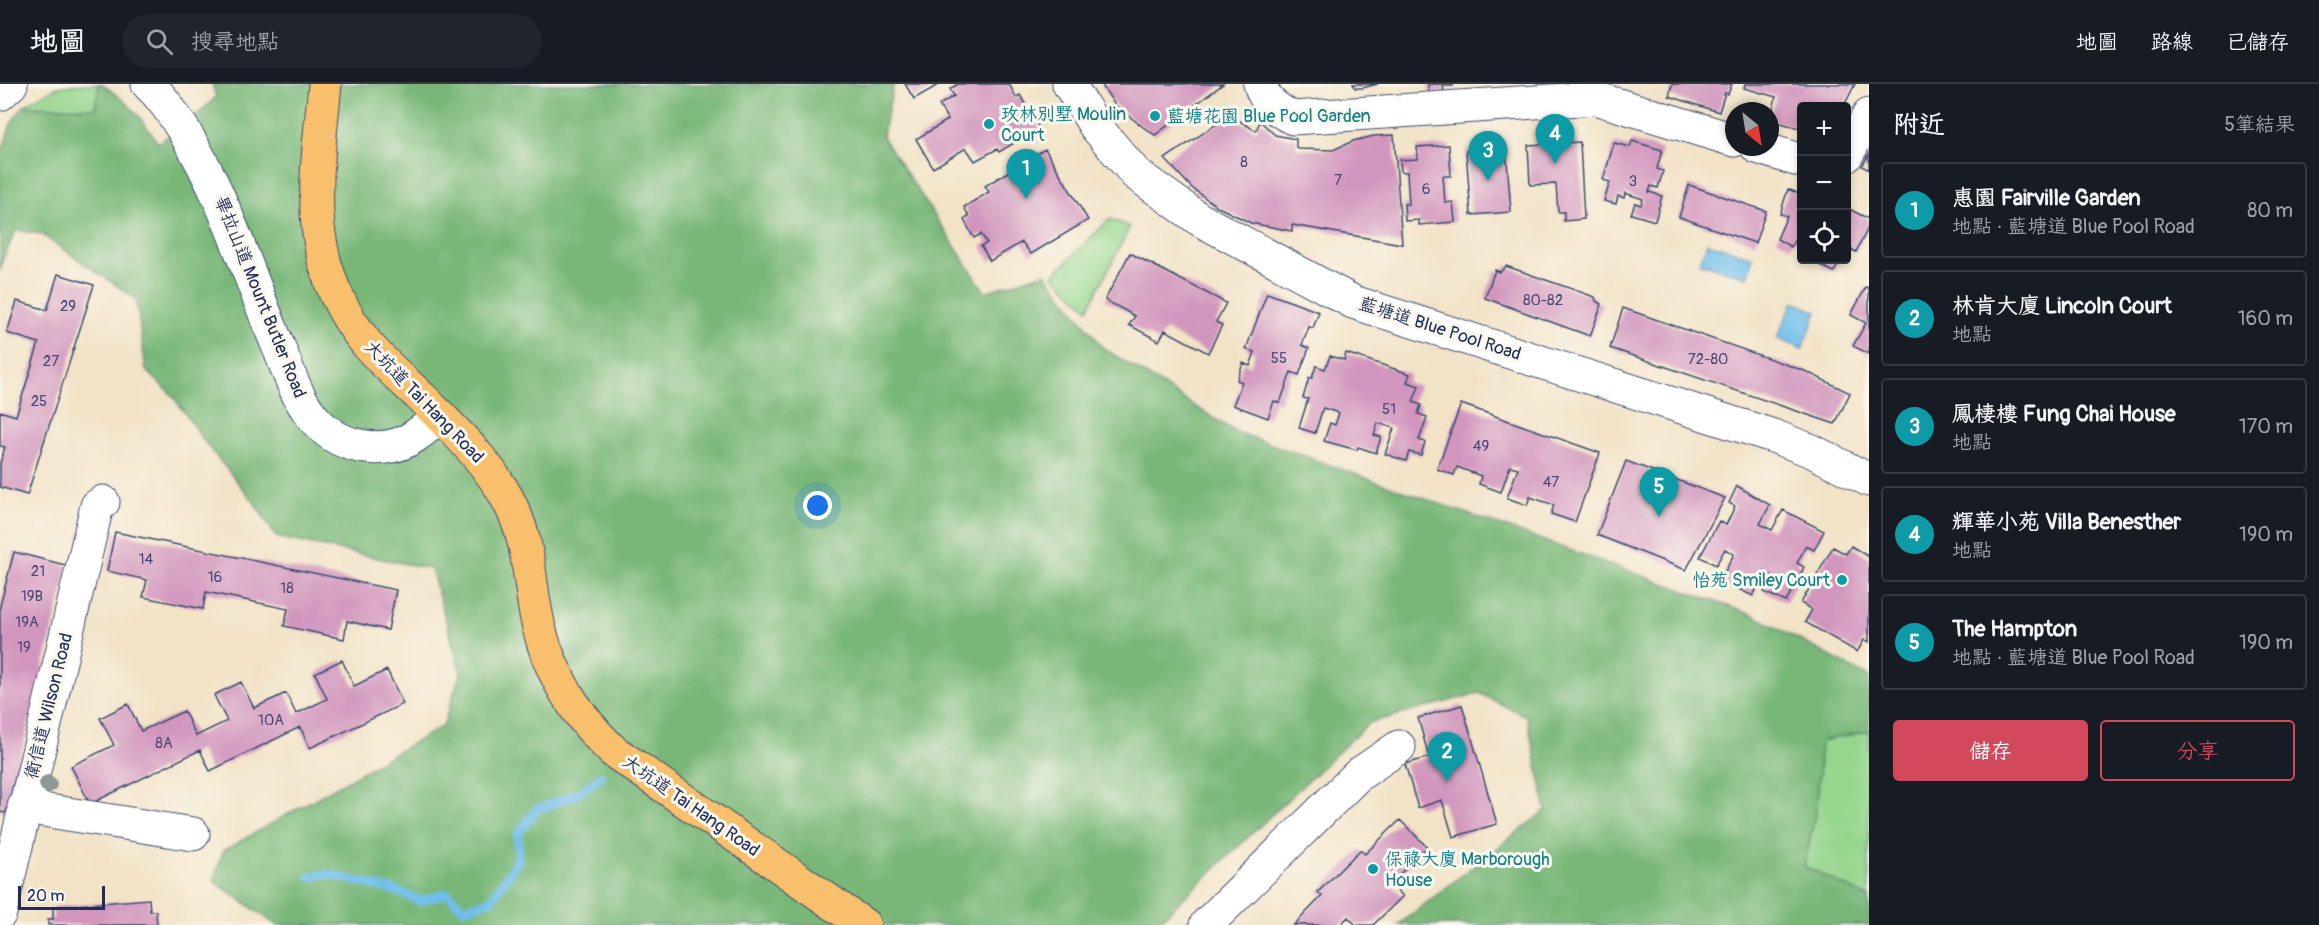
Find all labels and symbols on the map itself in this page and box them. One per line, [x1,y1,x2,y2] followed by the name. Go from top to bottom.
[1725,102,1779,156] north arrow
[1001,103,1126,147] place label: 玫林別墅 Moulin Court
[1167,105,1371,128] place label: 藍塘花園 Blue Pool Garden
[1148,109,1162,123] marker: 藍塘花園 Blue Pool Garden
[1536,115,1574,164] pin: 4
[982,117,996,131] marker: 玫林別墅 Moulin Court
[1468,132,1508,181] pin: 3
[1006,150,1046,199] pin: 1
[1240,153,1248,172] house number: 8
[1334,171,1342,190] house number: 7
[1629,172,1637,191] house number: 3
[1422,180,1430,199] house number: 6
[209,193,311,401] street label: 畢拉山道 Mount Butler Road
[1523,291,1563,310] house number: 80-82
[1356,292,1524,366] street label: 藍塘道 Blue Pool Road
[60,297,76,316] house number: 29
[359,336,489,468] street label: 大坑道 Tai Hang Road
[1271,349,1287,368] house number: 55
[1688,350,1728,369] house number: 72-80
[43,352,59,371] house number: 27
[31,392,47,411] house number: 25
[1382,400,1396,419] house number: 51
[1473,437,1489,456] house number: 49
[1640,468,1678,517] pin: 5
[1543,473,1559,492] house number: 47
[803,491,832,520] your location
[139,550,154,569] house number: 14
[31,562,45,581] house number: 21
[208,568,222,587] house number: 16
[1692,569,1831,592] place label: 怡苑 Smiley Court
[1835,573,1849,587] marker: 怡苑 Smiley Court
[280,579,294,598] house number: 18
[21,587,43,606] house number: 19B
[15,613,39,632] house number: 19A
[20,631,78,781] street label: 衛信道 Wilson Road
[17,638,31,657] house number: 19
[258,711,284,730] house number: 10A
[1428,732,1466,782] pin: 2
[155,734,173,753] house number: 8A
[618,750,764,862] street label: 大坑道 Tai Hang Road
[1385,848,1550,892] place label: 保祿大廈 Marborough House
[1366,862,1380,876] marker: 保祿大廈 Marborough House
[18,883,105,910] scale bar

